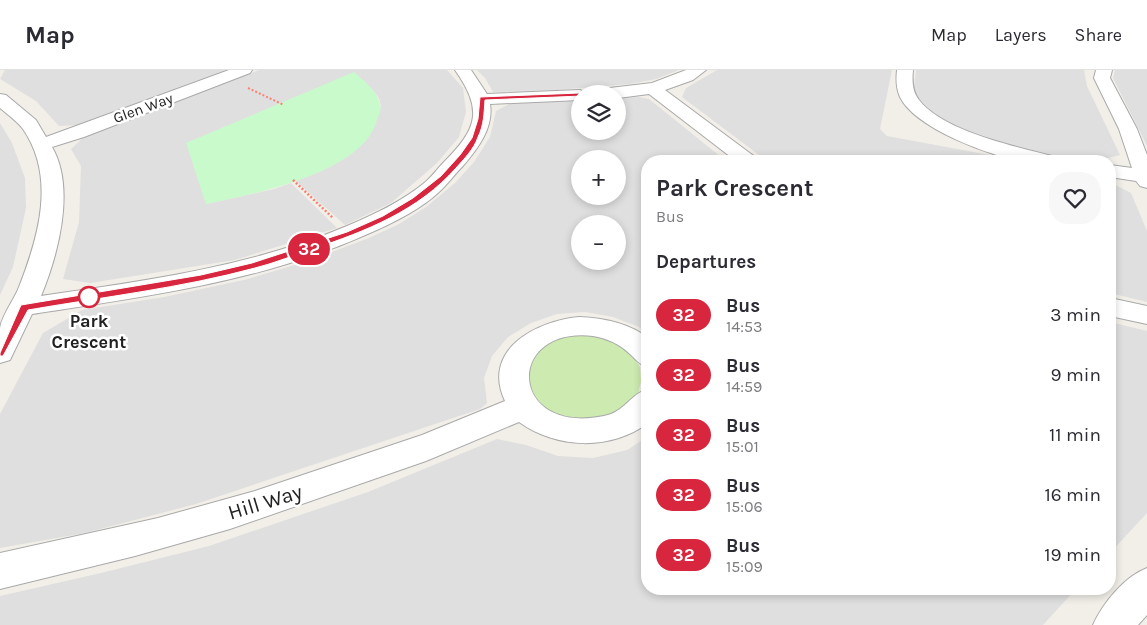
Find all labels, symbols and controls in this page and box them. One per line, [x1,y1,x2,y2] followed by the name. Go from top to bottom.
[25,21,75,49] text: Map
[931,24,967,46] text: Map
[995,24,1047,46] text: Layers
[1075,24,1122,46] text: Share
[571,85,626,270] map controls
[571,85,626,140] button: layers
[111,89,175,127] street label: Glen Way
[571,150,626,205] button: +
[1049,172,1101,224] button: heart
[656,174,814,202] text: Park Crescent
[656,207,684,226] text: Bus
[571,215,626,270] button: −
[286,233,332,265] line badge: 32
[298,238,320,260] text: 32
[656,251,756,273] text: Departures
[78,286,100,308] marker: Park Crescent
[726,295,760,317] text: Bus
[672,304,695,326] text: 32
[1050,304,1101,326] text: 3 min
[52,310,126,353] place label: Park Crescent
[726,317,762,336] text: 14:53
[726,355,760,377] text: Bus
[672,364,695,386] text: 32
[1051,364,1101,386] text: 9 min
[726,377,762,396] text: 14:59
[726,415,760,437] text: Bus
[672,424,695,446] text: 32
[1049,424,1101,446] text: 11 min
[726,437,759,456] text: 15:01
[726,475,760,497] text: Bus
[225,479,305,525] street label: Hill Way
[672,484,695,506] text: 32
[1044,484,1101,506] text: 16 min
[726,497,763,516] text: 15:06
[726,535,760,557] text: Bus
[672,544,695,566] text: 32
[1044,544,1101,566] text: 19 min
[726,557,763,576] text: 15:09

